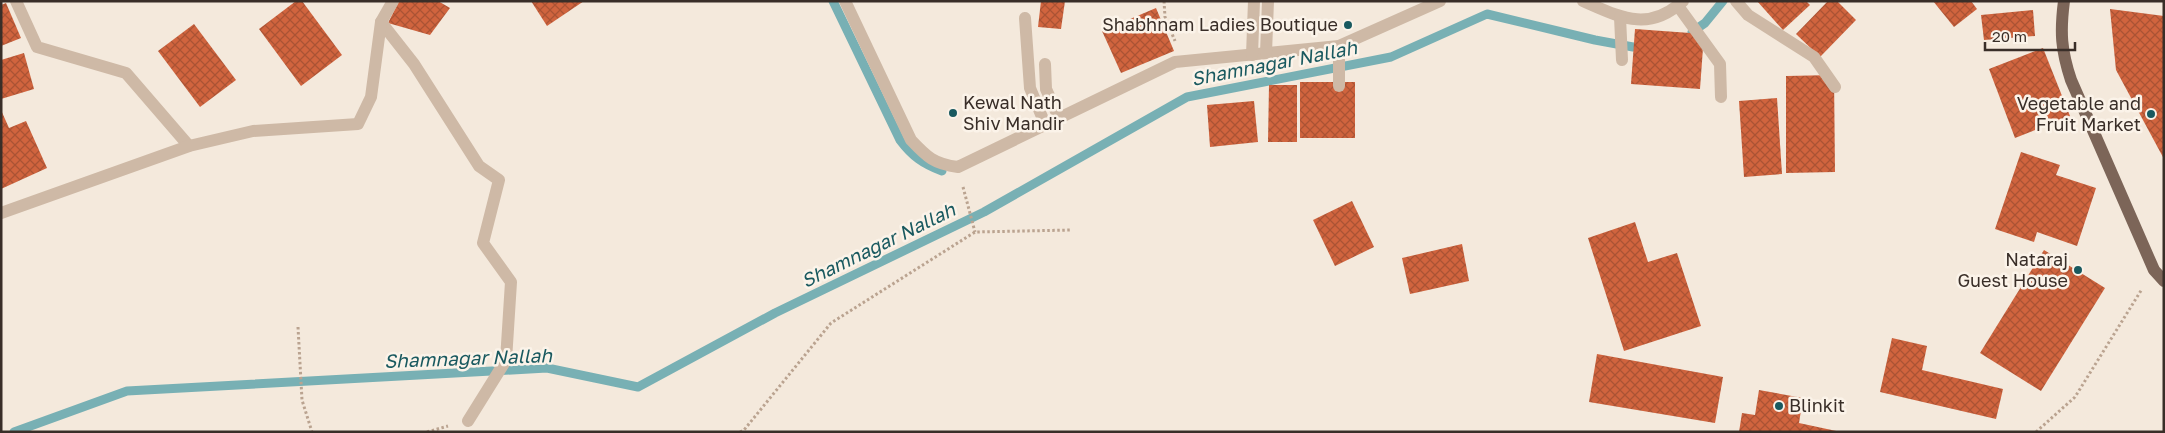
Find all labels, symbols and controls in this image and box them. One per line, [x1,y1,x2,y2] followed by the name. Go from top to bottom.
[1102,13,1338,35] place label: Shabhnam Ladies Boutique
[1342,19,1354,31] marker: Shabhnam Ladies Boutique
[1985,20,2075,52] scale bar
[1992,27,2027,45] text: 20 m
[1189,35,1360,90] water label: Shamnagar Nallah
[963,91,1065,134] place label: Kewal Nath Shiv Mandir
[2017,92,2141,135] place label: Vegetable and Fruit Market
[947,107,959,119] marker: Kewal Nath Shiv Mandir
[2145,108,2157,120] marker: Vegetable and Fruit Market
[797,197,960,292] water label: Shamnagar Nallah
[1957,248,2068,291] place label: Nataraj Guest House
[2072,264,2084,276] marker: Nataraj Guest House
[384,343,554,372] water label: Shamnagar Nallah
[1789,394,1845,416] place label: Blinkit
[1773,400,1785,412] marker: Blinkit

